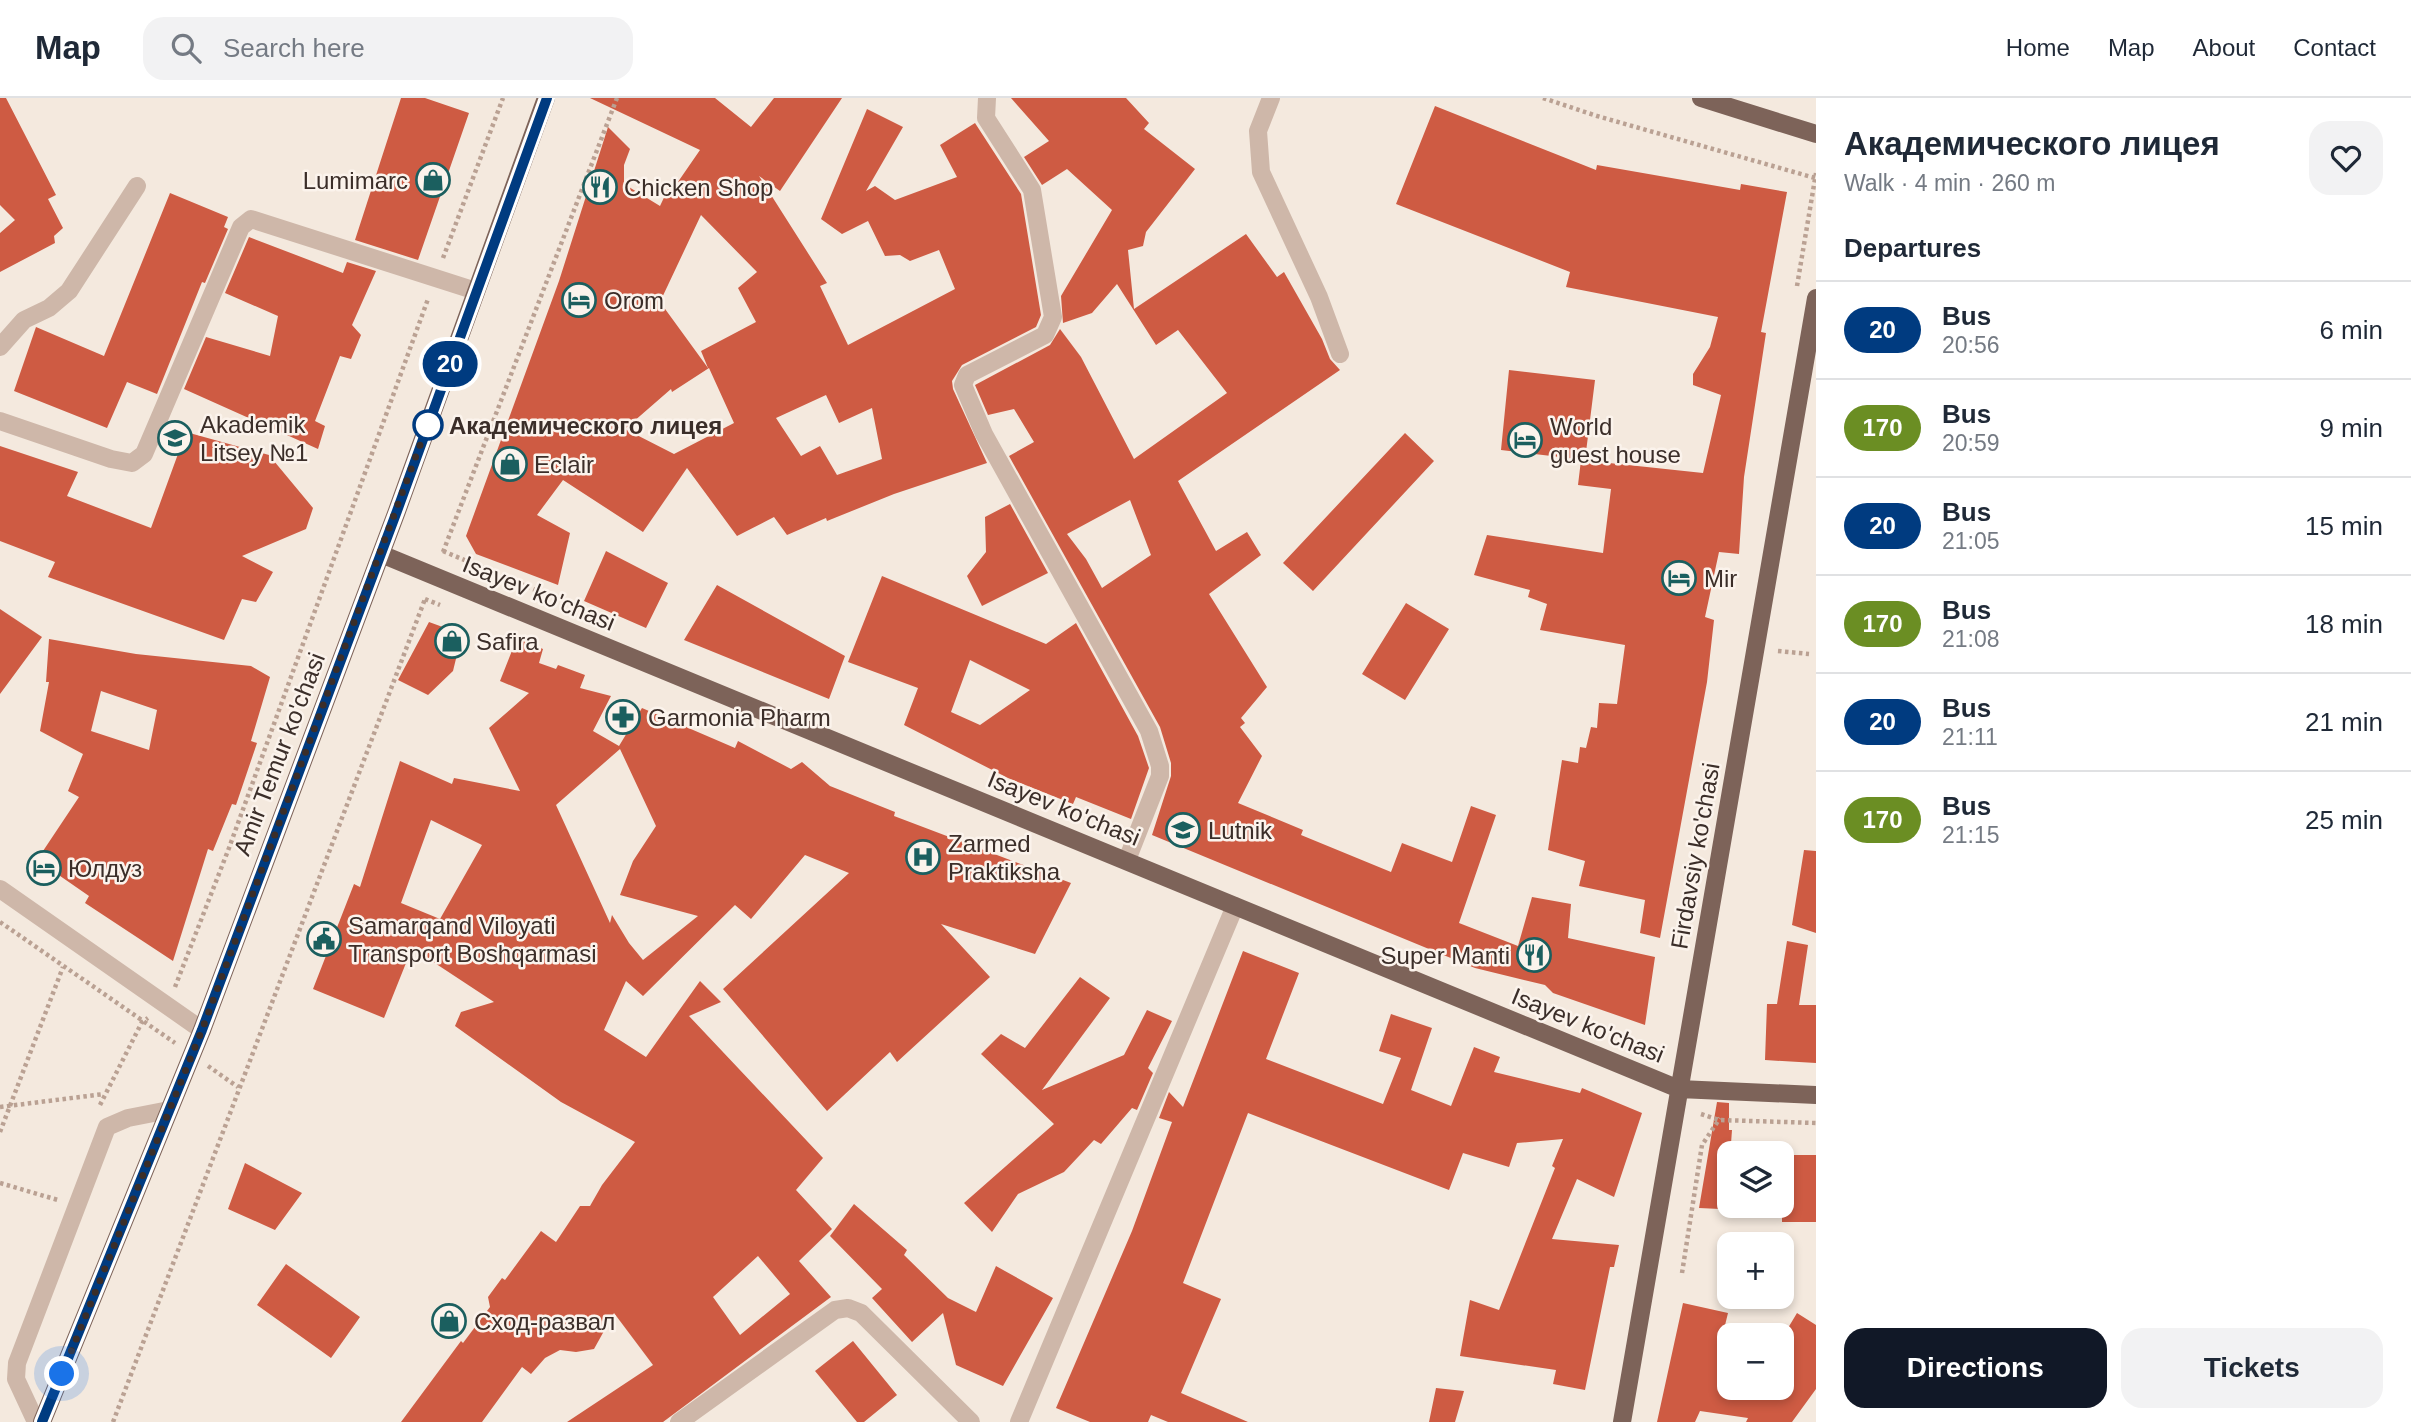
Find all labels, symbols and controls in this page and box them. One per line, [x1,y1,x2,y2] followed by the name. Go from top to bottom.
[143,17,633,80] search box
[35,29,101,66] text: Map
[167,29,205,67] icon: search
[223,33,365,63] text: Search here
[2006,34,2070,61] text: Home
[2108,34,2155,61] text: Map
[2193,34,2255,61] text: About
[2293,34,2376,61] text: Contact
[2309,121,2383,195] button: heart
[1844,125,2220,162] text: Академического лицея
[414,161,452,199] shop icon: Lumimarc
[303,167,408,194] place label: Lumimarc
[581,168,619,206] restaurant icon: Chicken Shop
[1844,170,2055,196] text: Walk · 4 min · 260 m
[624,174,773,201] place label: Chicken Shop
[1844,233,1981,263] text: Departures
[560,281,598,319] hotel icon: Orom
[604,287,664,314] place label: Orom
[1942,301,1991,331] text: Bus
[2319,315,2383,345] text: 6 min
[1869,316,1896,343] text: 20
[1942,332,2000,358] text: 20:56
[419,341,482,387] line badge: 20
[437,350,463,377] text: 20
[1942,399,1991,429] text: Bus
[413,410,443,440] marker: Академического лицея
[200,411,308,466] place label: Akademik Litsey №1
[449,412,722,439] place label: Академического лицея
[1550,413,1681,468] place label: World guest house
[2319,413,2383,443] text: 9 min
[1862,414,1903,441] text: 170
[156,419,194,457] school or university icon: Akademik Litsey №1
[1506,421,1544,459] hotel icon: World guest house
[1942,430,2000,456] text: 20:59
[491,445,529,483] shop icon: Eclair
[534,451,594,478] place label: Eclair
[1942,497,1991,527] text: Bus
[2305,511,2383,541] text: 15 min
[1869,512,1896,539] text: 20
[1942,528,2000,554] text: 21:05
[459,550,619,636] street label: Isayev ko'chasi
[1660,559,1698,597] hotel icon: Mir
[1704,565,1737,592] place label: Mir
[1942,595,1991,625] text: Bus
[2305,609,2383,639] text: 18 min
[1862,610,1903,637] text: 170
[433,622,471,660] shop icon: Safira
[1942,626,2000,652] text: 21:08
[476,628,539,655] place label: Safira
[228,649,330,859] street label: Amir Temur ko'chasi
[1942,693,1991,723] text: Bus
[604,698,642,736] pharmacy icon: Garmonia Pharm
[648,704,831,731] place label: Garmonia Pharm
[2305,707,2383,737] text: 21 min
[1869,708,1896,735] text: 20
[1942,724,1998,750] text: 21:11
[1665,761,1725,951] street label: Firdavsiy ko'chasi
[984,765,1144,851] street label: Isayev ko'chasi
[1942,791,1991,821] text: Bus
[2305,805,2383,835] text: 25 min
[1862,806,1903,833] text: 170
[1164,811,1202,849] school or university icon: Lutnik
[1208,817,1273,844] place label: Lutnik
[1942,822,2000,848] text: 21:15
[948,830,1061,885] place label: Zarmed Praktiksha
[904,838,942,876] hospital icon: Zarmed Praktiksha
[25,849,63,887] hotel icon: Юлдуз
[68,855,142,882] place label: Юлдуз
[348,912,597,967] place label: Samarqand Viloyati Transport Boshqarmasi
[305,920,343,958] public building icon: Samarqand Viloyati Transport Boshqarmasi
[1515,936,1553,974] restaurant icon: Super Manti
[1381,942,1510,969] place label: Super Manti
[1508,982,1668,1068] street label: Isayev ko'chasi
[1717,1141,1794,1400] map controls
[1717,1141,1794,1218] button: layers
[1717,1232,1794,1309] button: +
[430,1302,468,1340] shop icon: Сход-развал
[474,1308,615,1335] place label: Сход-развал
[1717,1323,1794,1400] button: −
[1844,1328,2107,1408] button: Directions
[2121,1328,2383,1408] button: Tickets
[44,1356,79,1391] your location

